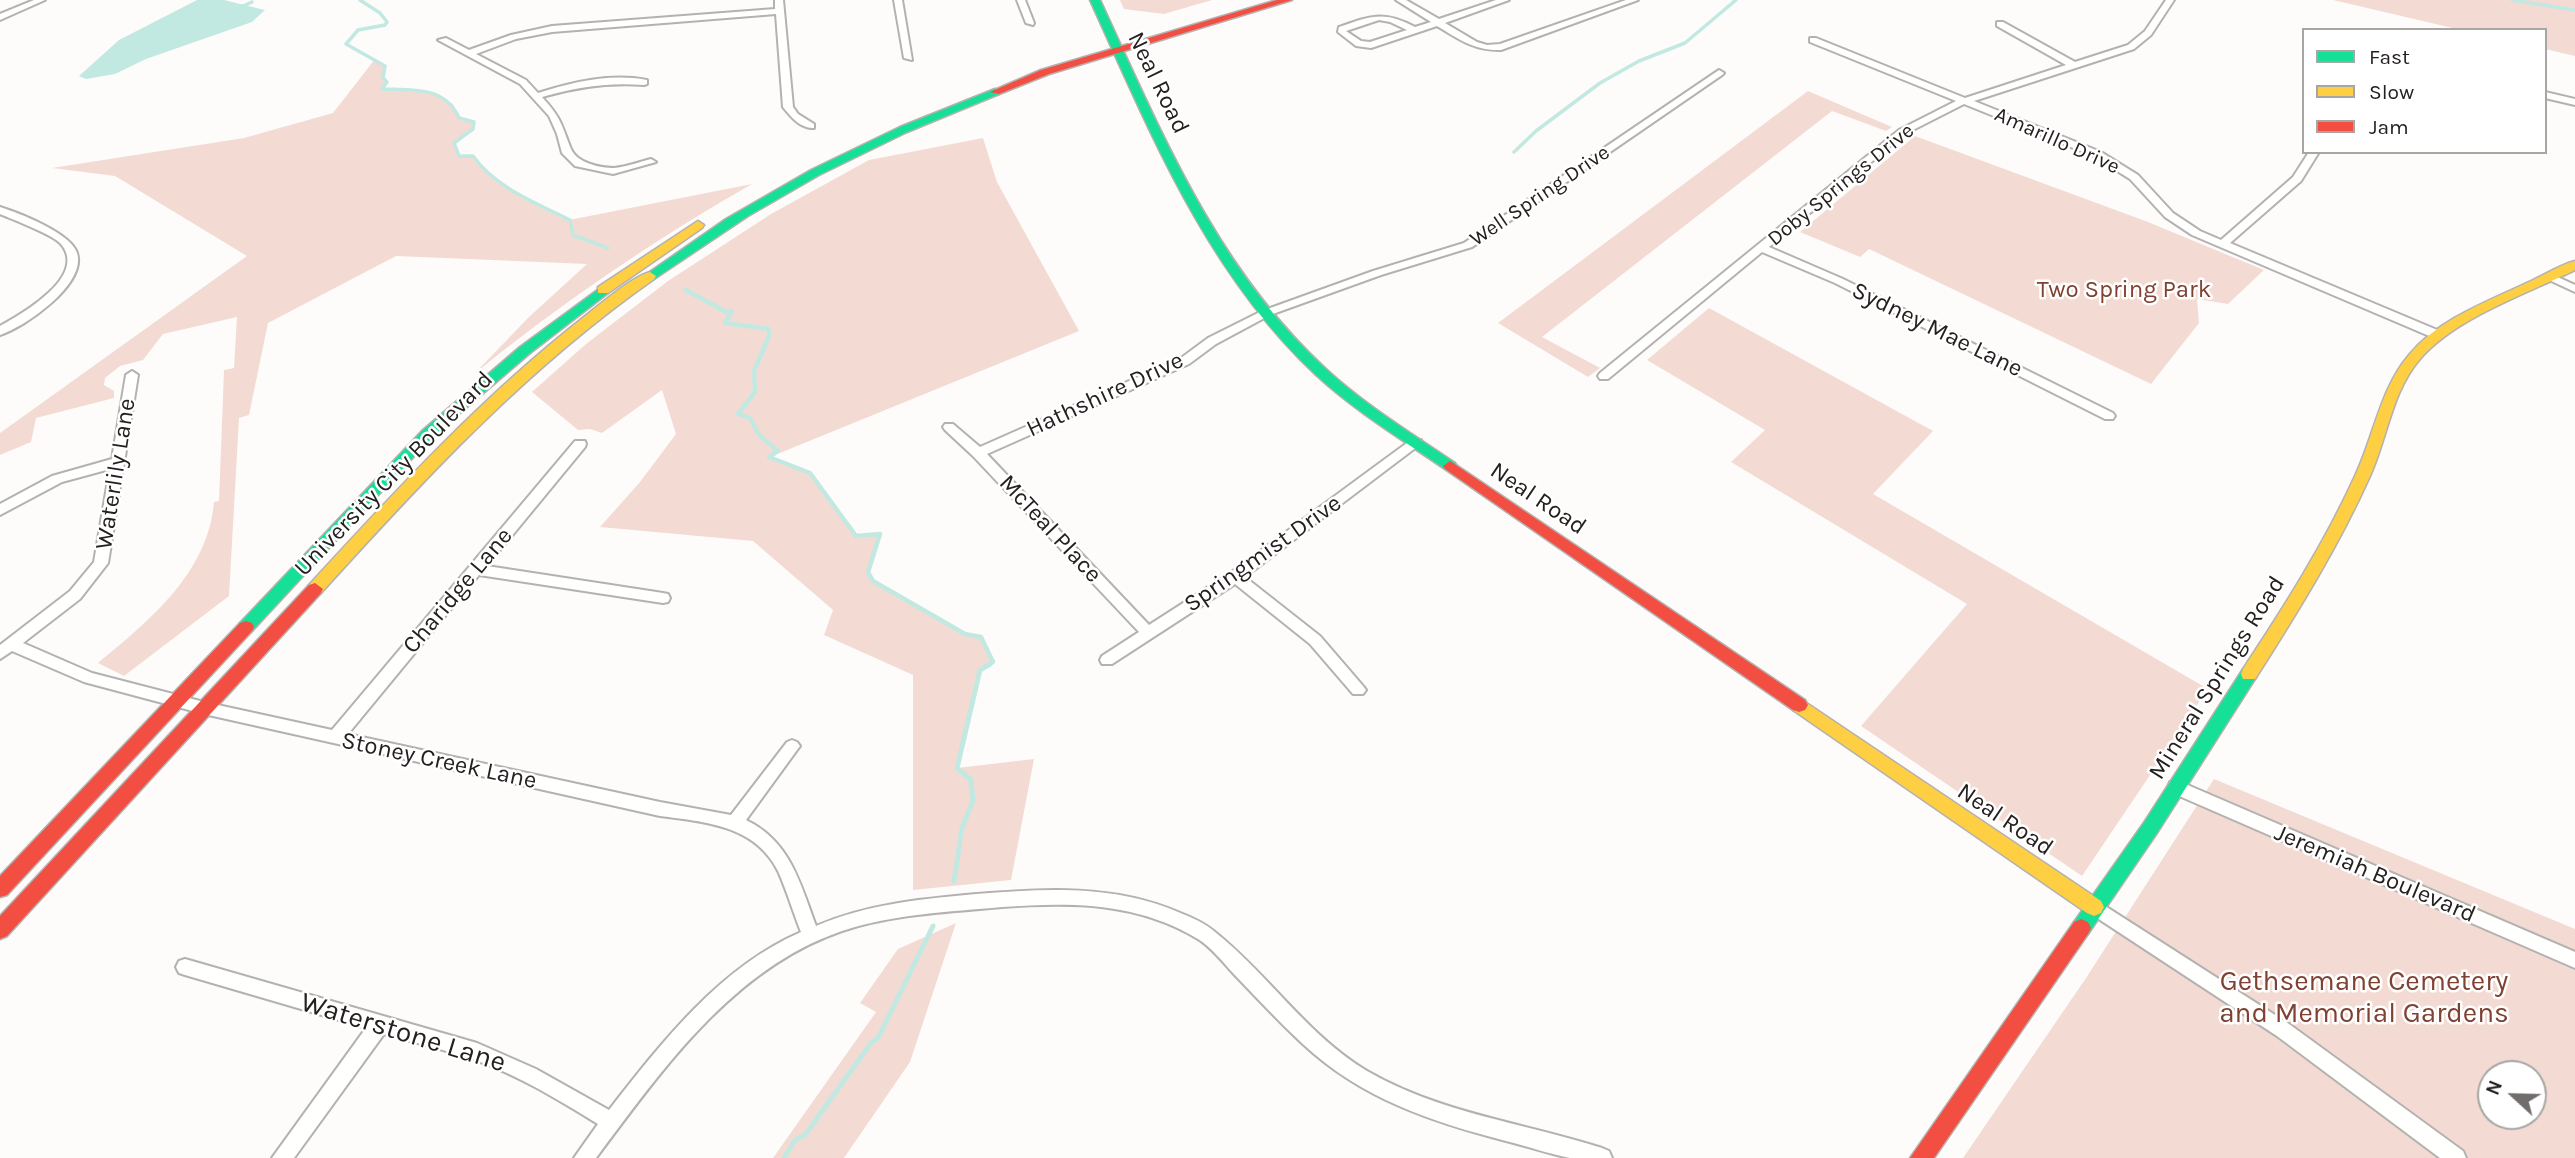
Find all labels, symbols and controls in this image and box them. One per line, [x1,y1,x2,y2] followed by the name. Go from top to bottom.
[1121,27,1195,139] street label: Neal Road
[2302,28,2547,154] legend
[2369,45,2410,69] text: Fast
[2369,80,2414,104] text: Slow
[1990,102,2124,180] street label: Amarillo Drive
[2369,115,2409,139] text: Jam
[1763,118,1919,252] street label: Doby Springs Drive
[1465,140,1615,252] street label: Well Spring Drive
[1847,276,2027,384] street label: Sydney Mae Lane
[2037,276,2211,304] park label: Two Spring Park
[1022,346,1188,444] street label: Hathshire Drive
[289,366,499,582] street label: University City Boulevard
[90,396,142,552] street label: Waterlily Lane
[1485,456,1591,542] street label: Neal Road
[993,469,1107,589] street label: McTeal Place
[1179,489,1347,619] street label: Springmist Drive
[397,522,519,660] street label: Charidge Lane
[2143,571,2291,785] street label: Mineral Springs Road
[339,726,539,796] street label: Stoney Creek Lane
[1952,777,2058,863] street label: Neal Road
[2270,819,2480,929] street label: Jeremiah Boulevard
[2219,965,2509,1031] park label: Gethsemane Cemetery and Memorial Gardens
[296,986,510,1080] street label: Waterstone Lane
[2477,1060,2547,1130] north arrow
[2482,1077,2507,1098] text: N

